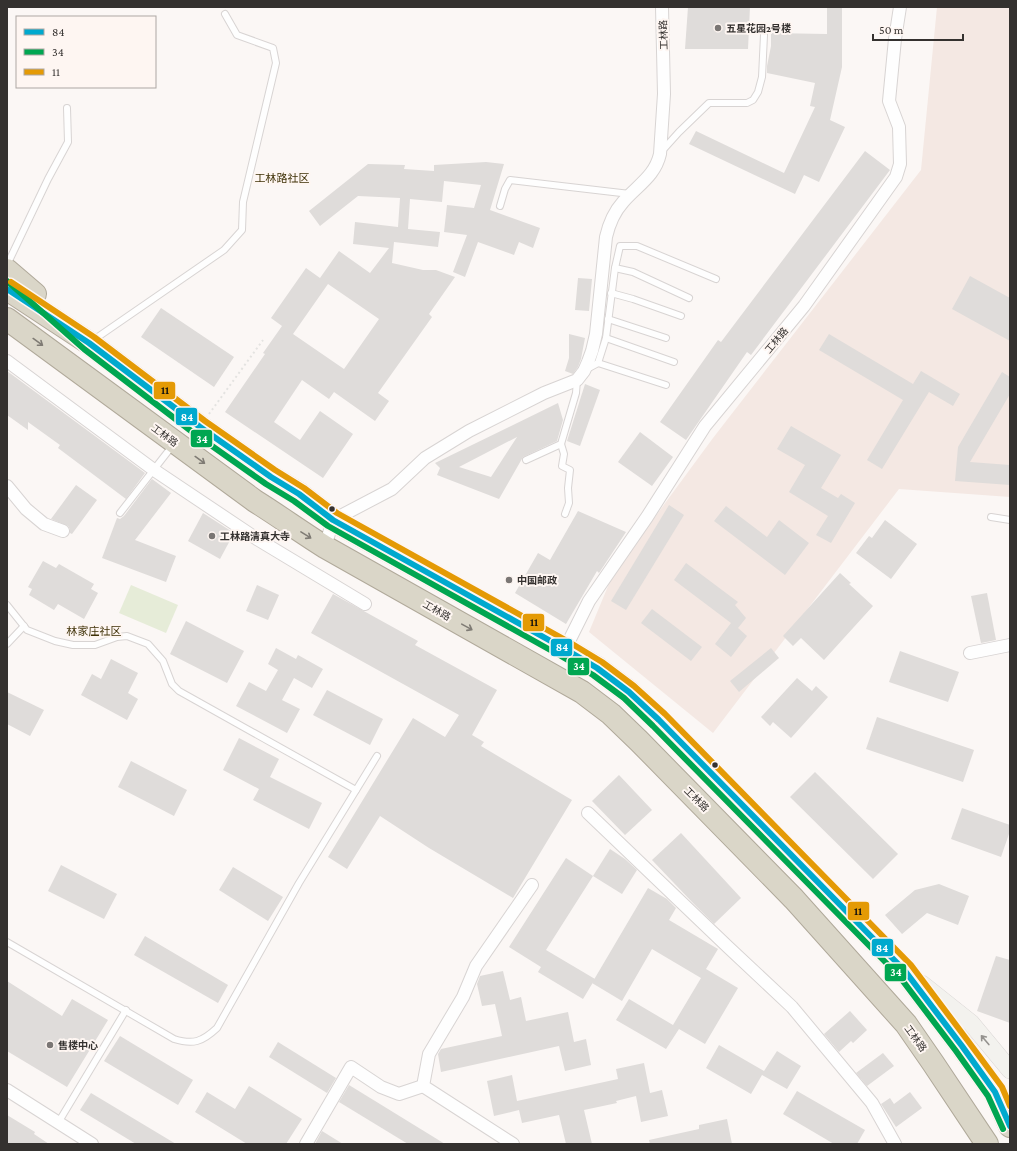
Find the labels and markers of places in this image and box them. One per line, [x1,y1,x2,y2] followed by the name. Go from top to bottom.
[713,23,723,33] marker: 五星花园2号楼
[726,23,791,34] place label: 五星花园2号楼
[327,504,337,514] unlabelled marker
[207,531,217,541] marker: 工林路清真大寺
[220,531,290,542] place label: 工林路清真大寺
[504,575,514,585] marker: 中国邮政
[517,575,557,586] place label: 中国邮政
[710,760,720,770] unlabelled marker
[45,1040,55,1050] marker: 售楼中心
[58,1040,98,1051] place label: 售楼中心

